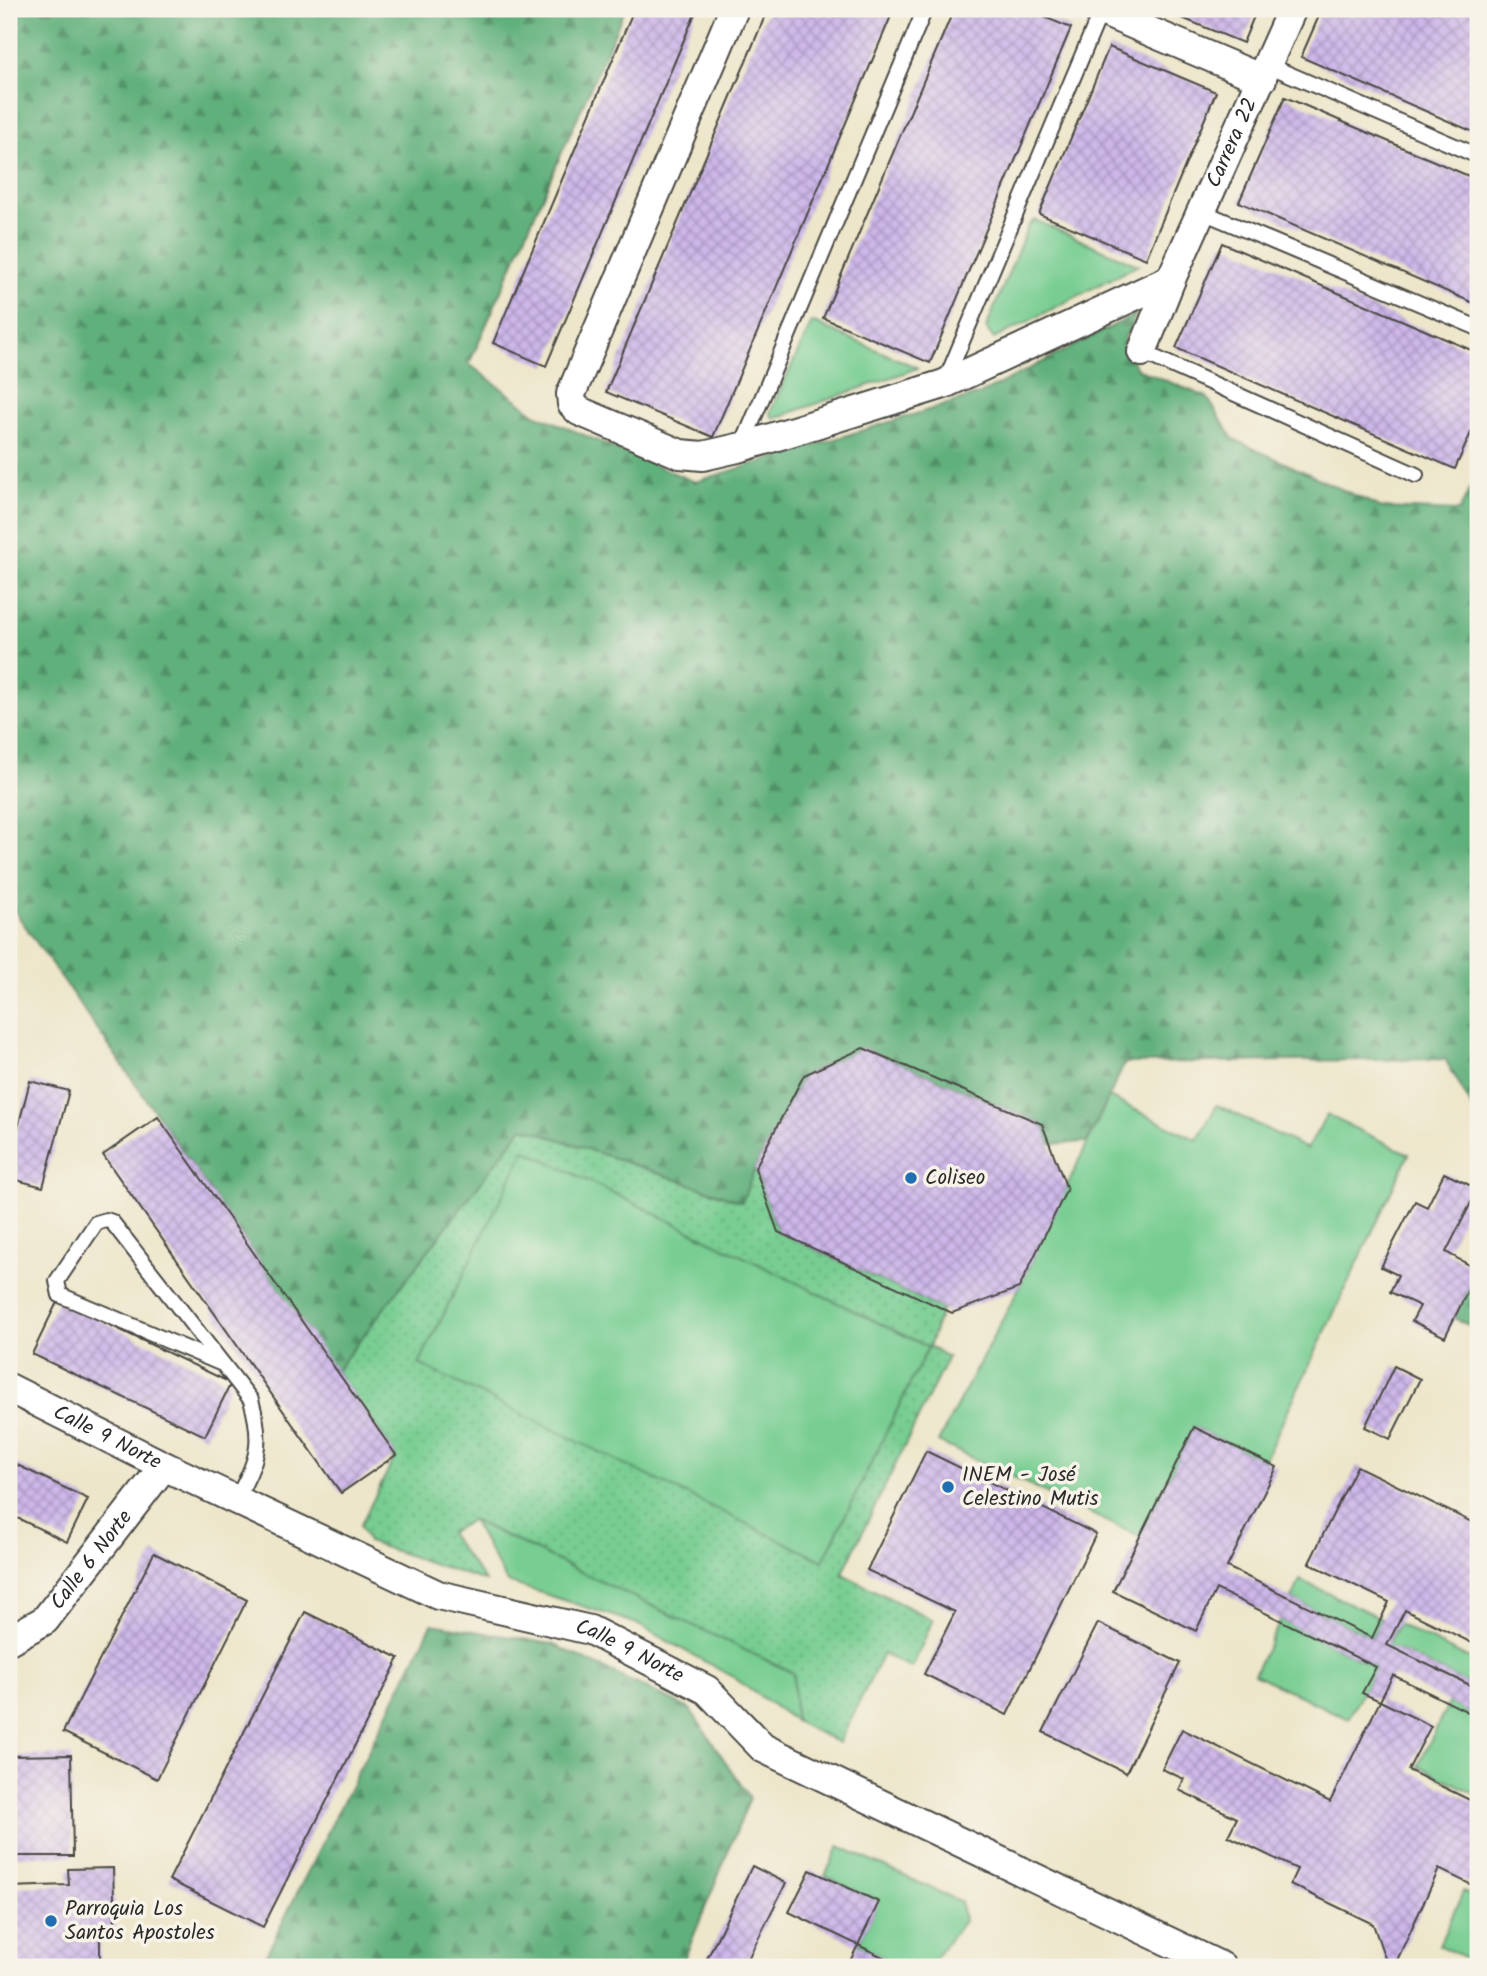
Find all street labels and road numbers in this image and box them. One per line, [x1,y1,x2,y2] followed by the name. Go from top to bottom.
[1198,92,1267,193] street label: Carrera 22
[47,1396,168,1479] street label: Calle 9 Norte
[42,1502,141,1617] street label: Calle 6 Norte
[573,1611,690,1692] street label: Calle 9 Norte

